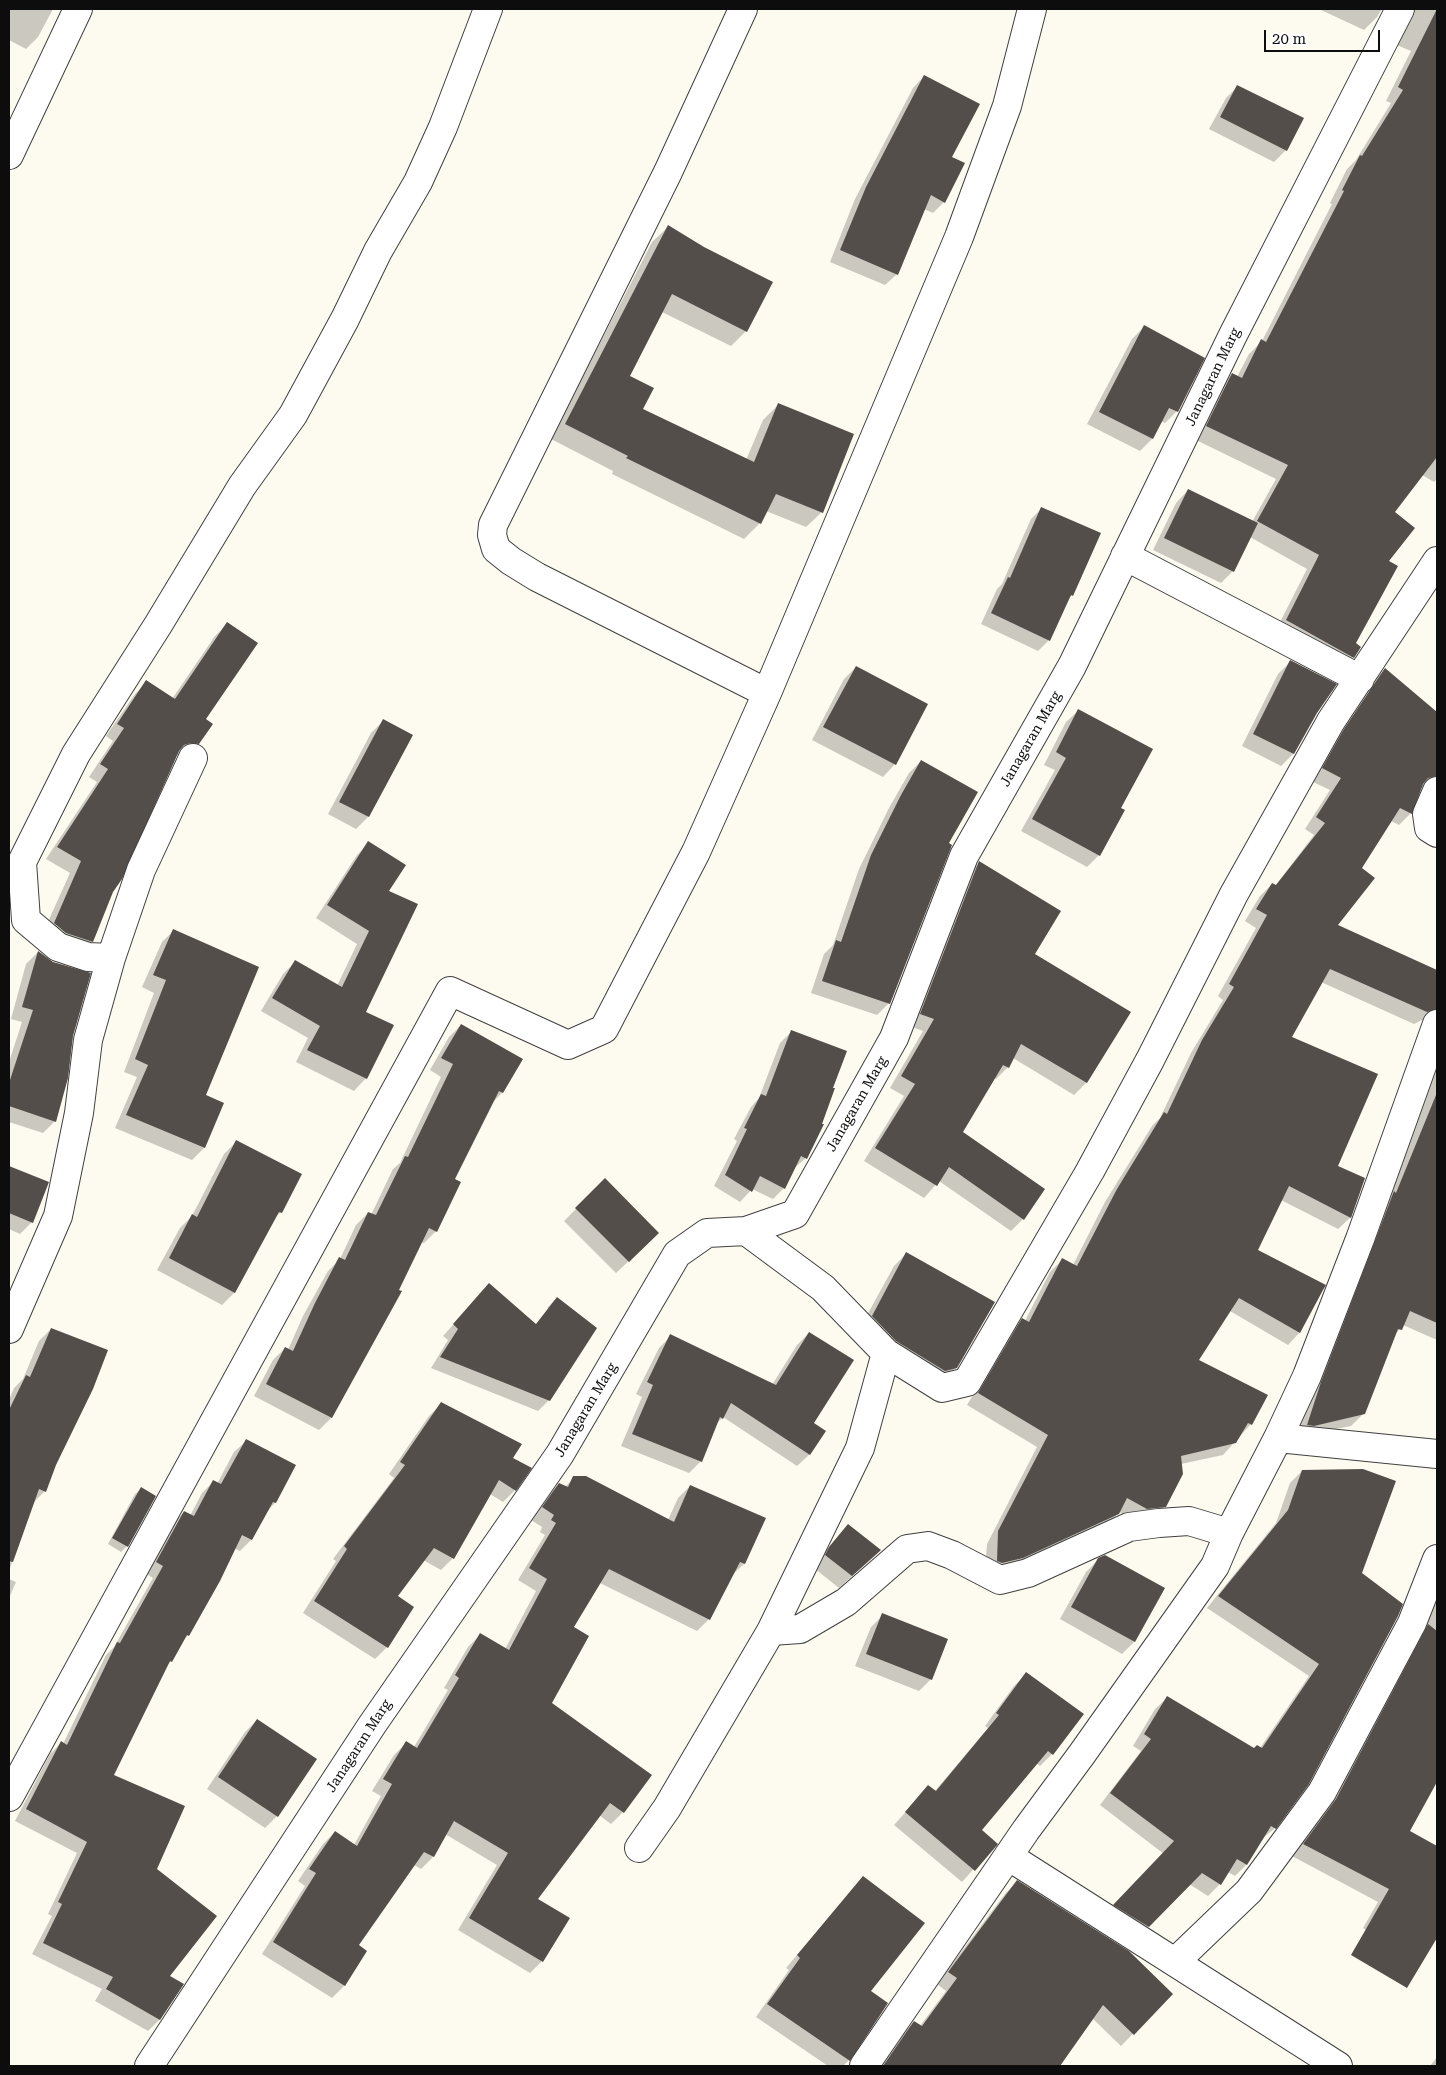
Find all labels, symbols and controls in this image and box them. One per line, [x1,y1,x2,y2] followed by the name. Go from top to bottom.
[1266,20,1382,52] scale bar
[1272,30,1306,48] text: 20 m
[1182,325,1244,429] street label: Janagaran Marg
[997,688,1065,790] street label: Janagaran Marg
[823,1053,891,1155] street label: Janagaran Marg
[551,1360,621,1460] street label: Janagaran Marg
[323,1696,395,1796] street label: Janagaran Marg

